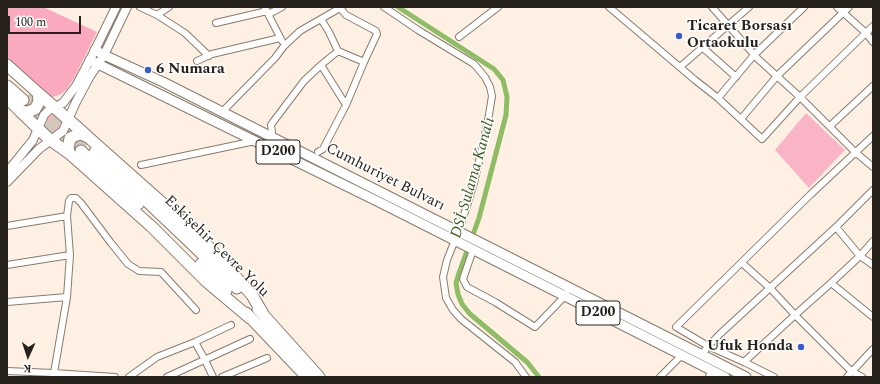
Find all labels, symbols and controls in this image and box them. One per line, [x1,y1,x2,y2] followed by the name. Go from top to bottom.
[10,8,83,34] scale bar
[15,13,46,32] text: 100 m
[687,18,792,53] place label: Ticaret Borsası Ortaokulu
[674,31,684,41] marker: Ticaret Borsası Ortaokulu
[156,61,225,79] place label: 6 Numara
[143,65,153,75] marker: 6 Numara
[448,115,500,241] water label: DSİ Sulama Kanalı
[256,140,300,164] road number: D200
[322,140,448,216] street label: Cumhuriyet Bulvarı
[160,192,272,302] street label: Eskişehir Çevre Yolu
[576,301,620,325] road number: D200
[8,336,48,376] north arrow
[707,338,793,356] place label: Ufuk Honda
[796,342,806,352] marker: Ufuk Honda
[23,360,32,377] text: K

